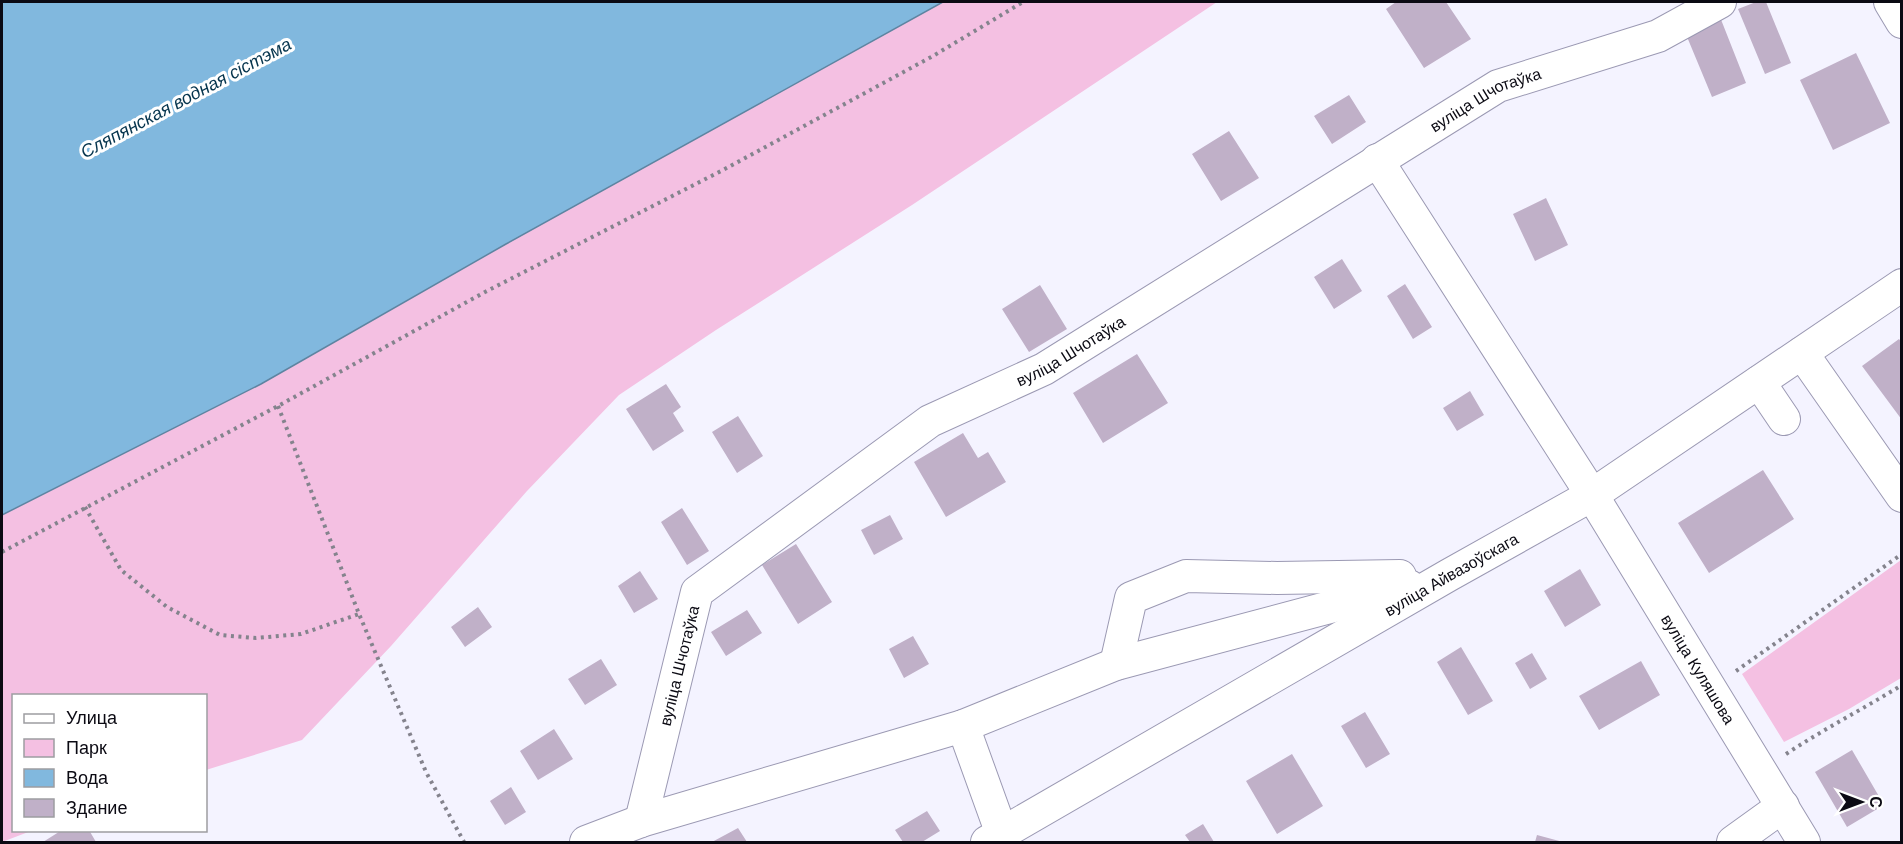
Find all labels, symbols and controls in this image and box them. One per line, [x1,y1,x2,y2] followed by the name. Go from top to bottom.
[77,34,295,162] water label: Сляпянская водная сістэма
[1427,65,1543,135] street label: вуліца Шчотаўка
[1014,312,1128,389] street label: вуліца Шчотаўка
[1382,530,1521,619] street label: вуліца Айвазоўскага
[656,604,702,727] street label: вуліца Шчотаўка
[1658,611,1738,727] street label: вуліца Куляшова
[12,694,207,832] legend
[66,708,118,728] text: Улица
[66,738,107,758] text: Парк
[66,768,109,788] text: Вода
[1831,772,1891,832] north arrow
[1867,796,1884,808] text: С
[66,798,127,818] text: Здание

